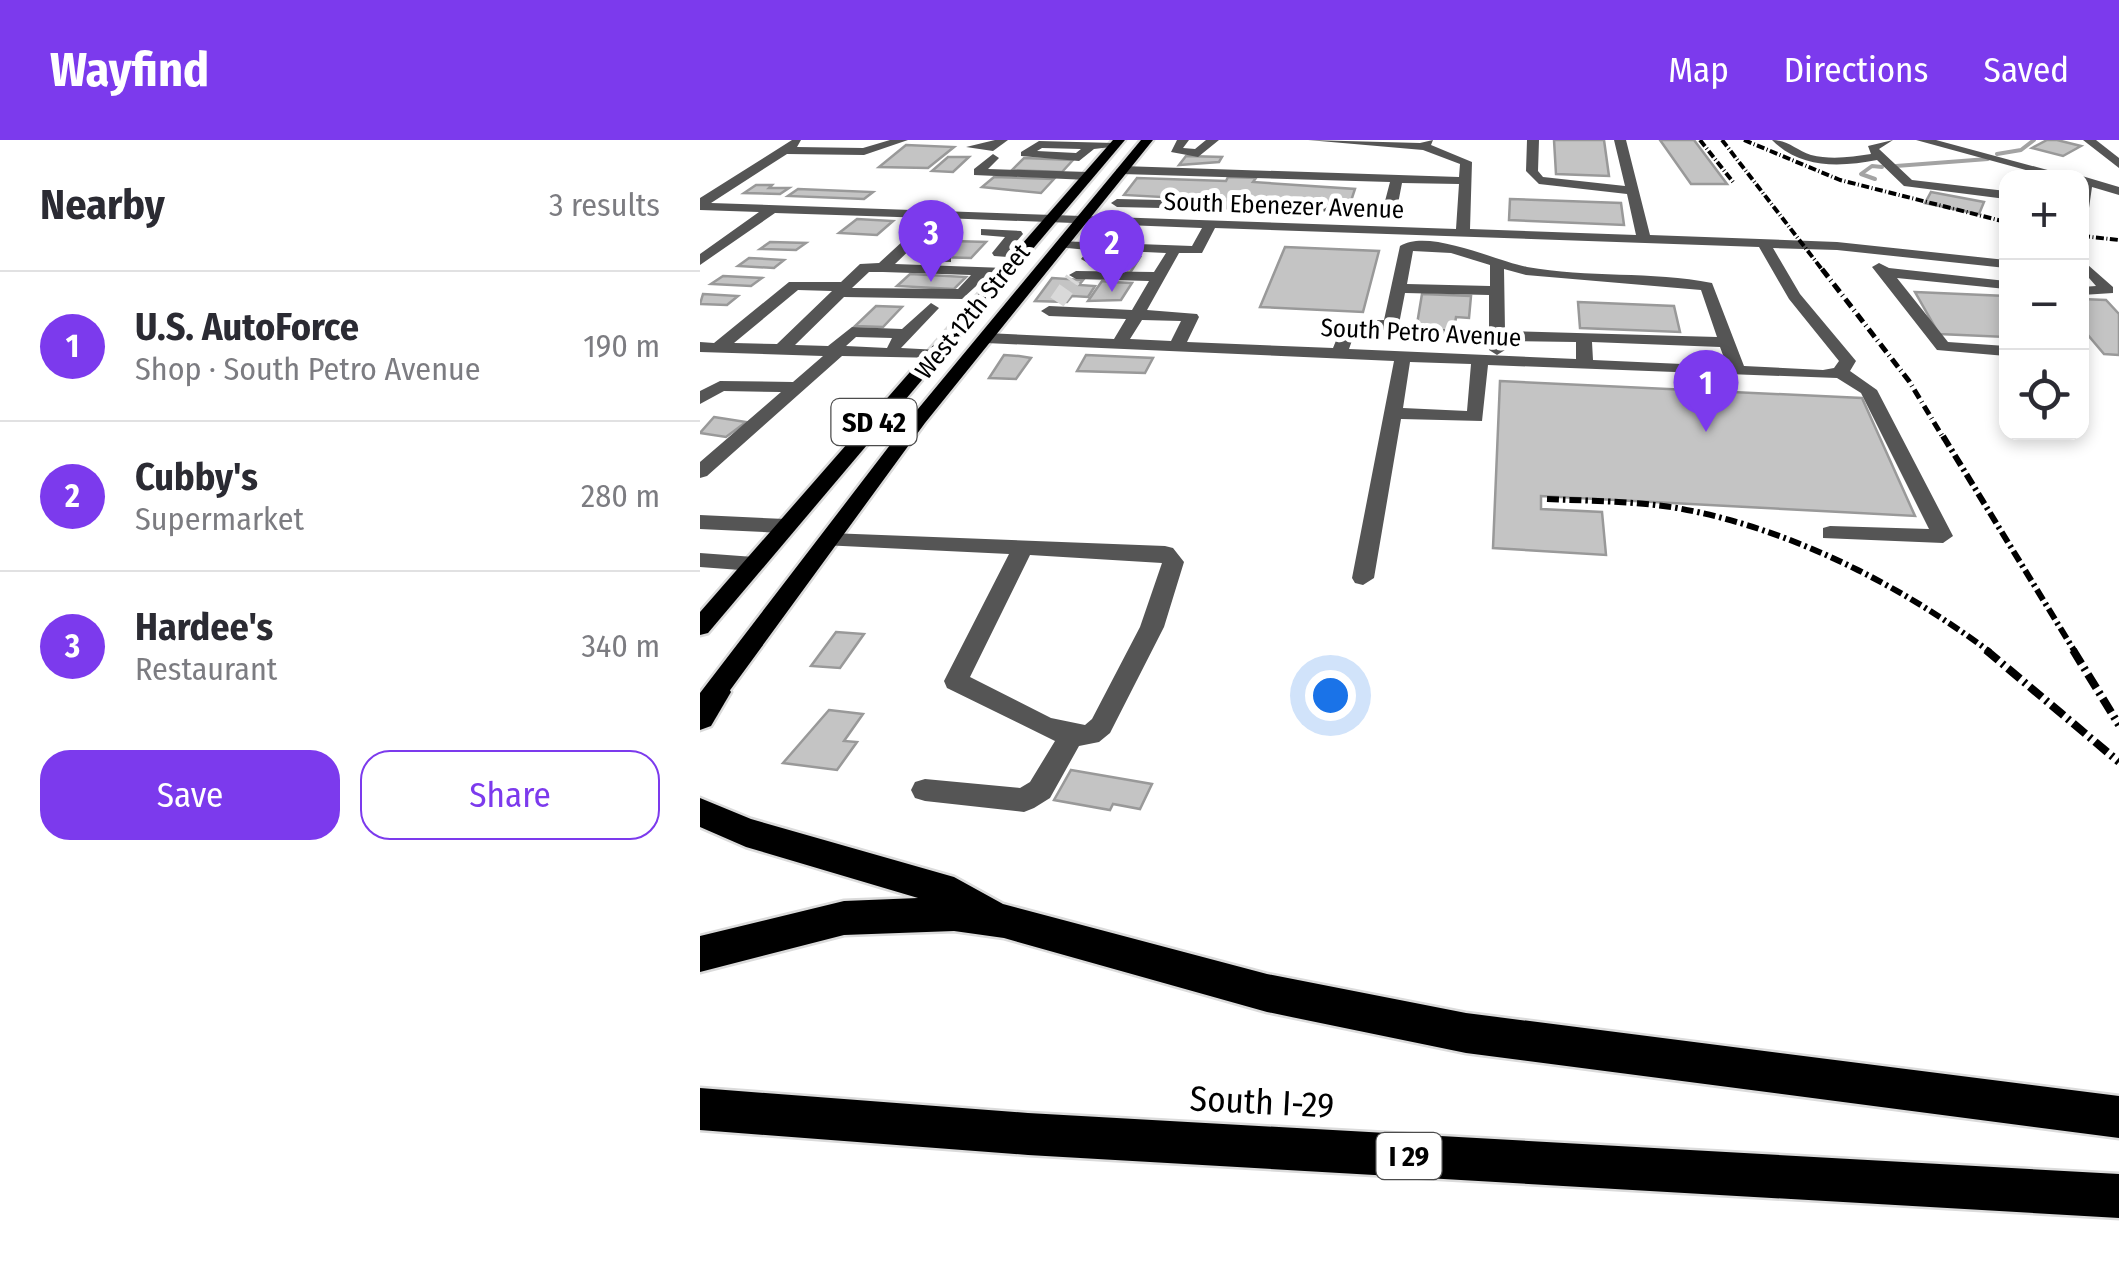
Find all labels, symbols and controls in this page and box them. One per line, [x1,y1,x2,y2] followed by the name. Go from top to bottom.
[50,41,209,99] text: Wayfind
[1668,49,1729,91] text: Map
[1784,49,1929,91] text: Directions
[1984,49,2069,91] text: Saved
[1999,170,2089,440] map controls
[1999,170,2089,260] button: +
[40,180,165,230] text: Nearby
[549,186,660,224] text: 3 results
[1163,187,1405,225] street label: South Ebenezer Avenue
[898,199,964,282] pin: 3
[1080,210,1144,292] pin: 2
[909,237,1037,385] street label: West 12th Street
[1999,260,2089,350] button: −
[135,304,359,350] text: U.S. AutoForce
[1320,313,1522,353] street label: South Petro Avenue
[66,327,79,365] text: 1
[583,327,660,365] text: 190 m
[135,350,481,388] text: Shop · South Petro Avenue
[1674,350,1738,432] pin: 1
[1999,350,2089,440] button: locate
[832,399,916,445] road number: SD 42
[135,454,258,500] text: Cubby's
[65,477,80,515] text: 2
[581,477,660,515] text: 280 m
[135,500,304,538] text: Supermarket
[135,604,273,650] text: Hardee's
[65,627,80,665] text: 3
[581,627,660,665] text: 340 m
[135,650,277,688] text: Restaurant
[1305,670,1356,721] your location
[40,750,340,840] button: Save
[360,750,660,840] button: Share
[1189,1077,1335,1127] street label: South I-29
[1376,1133,1442,1179] road number: I 29

